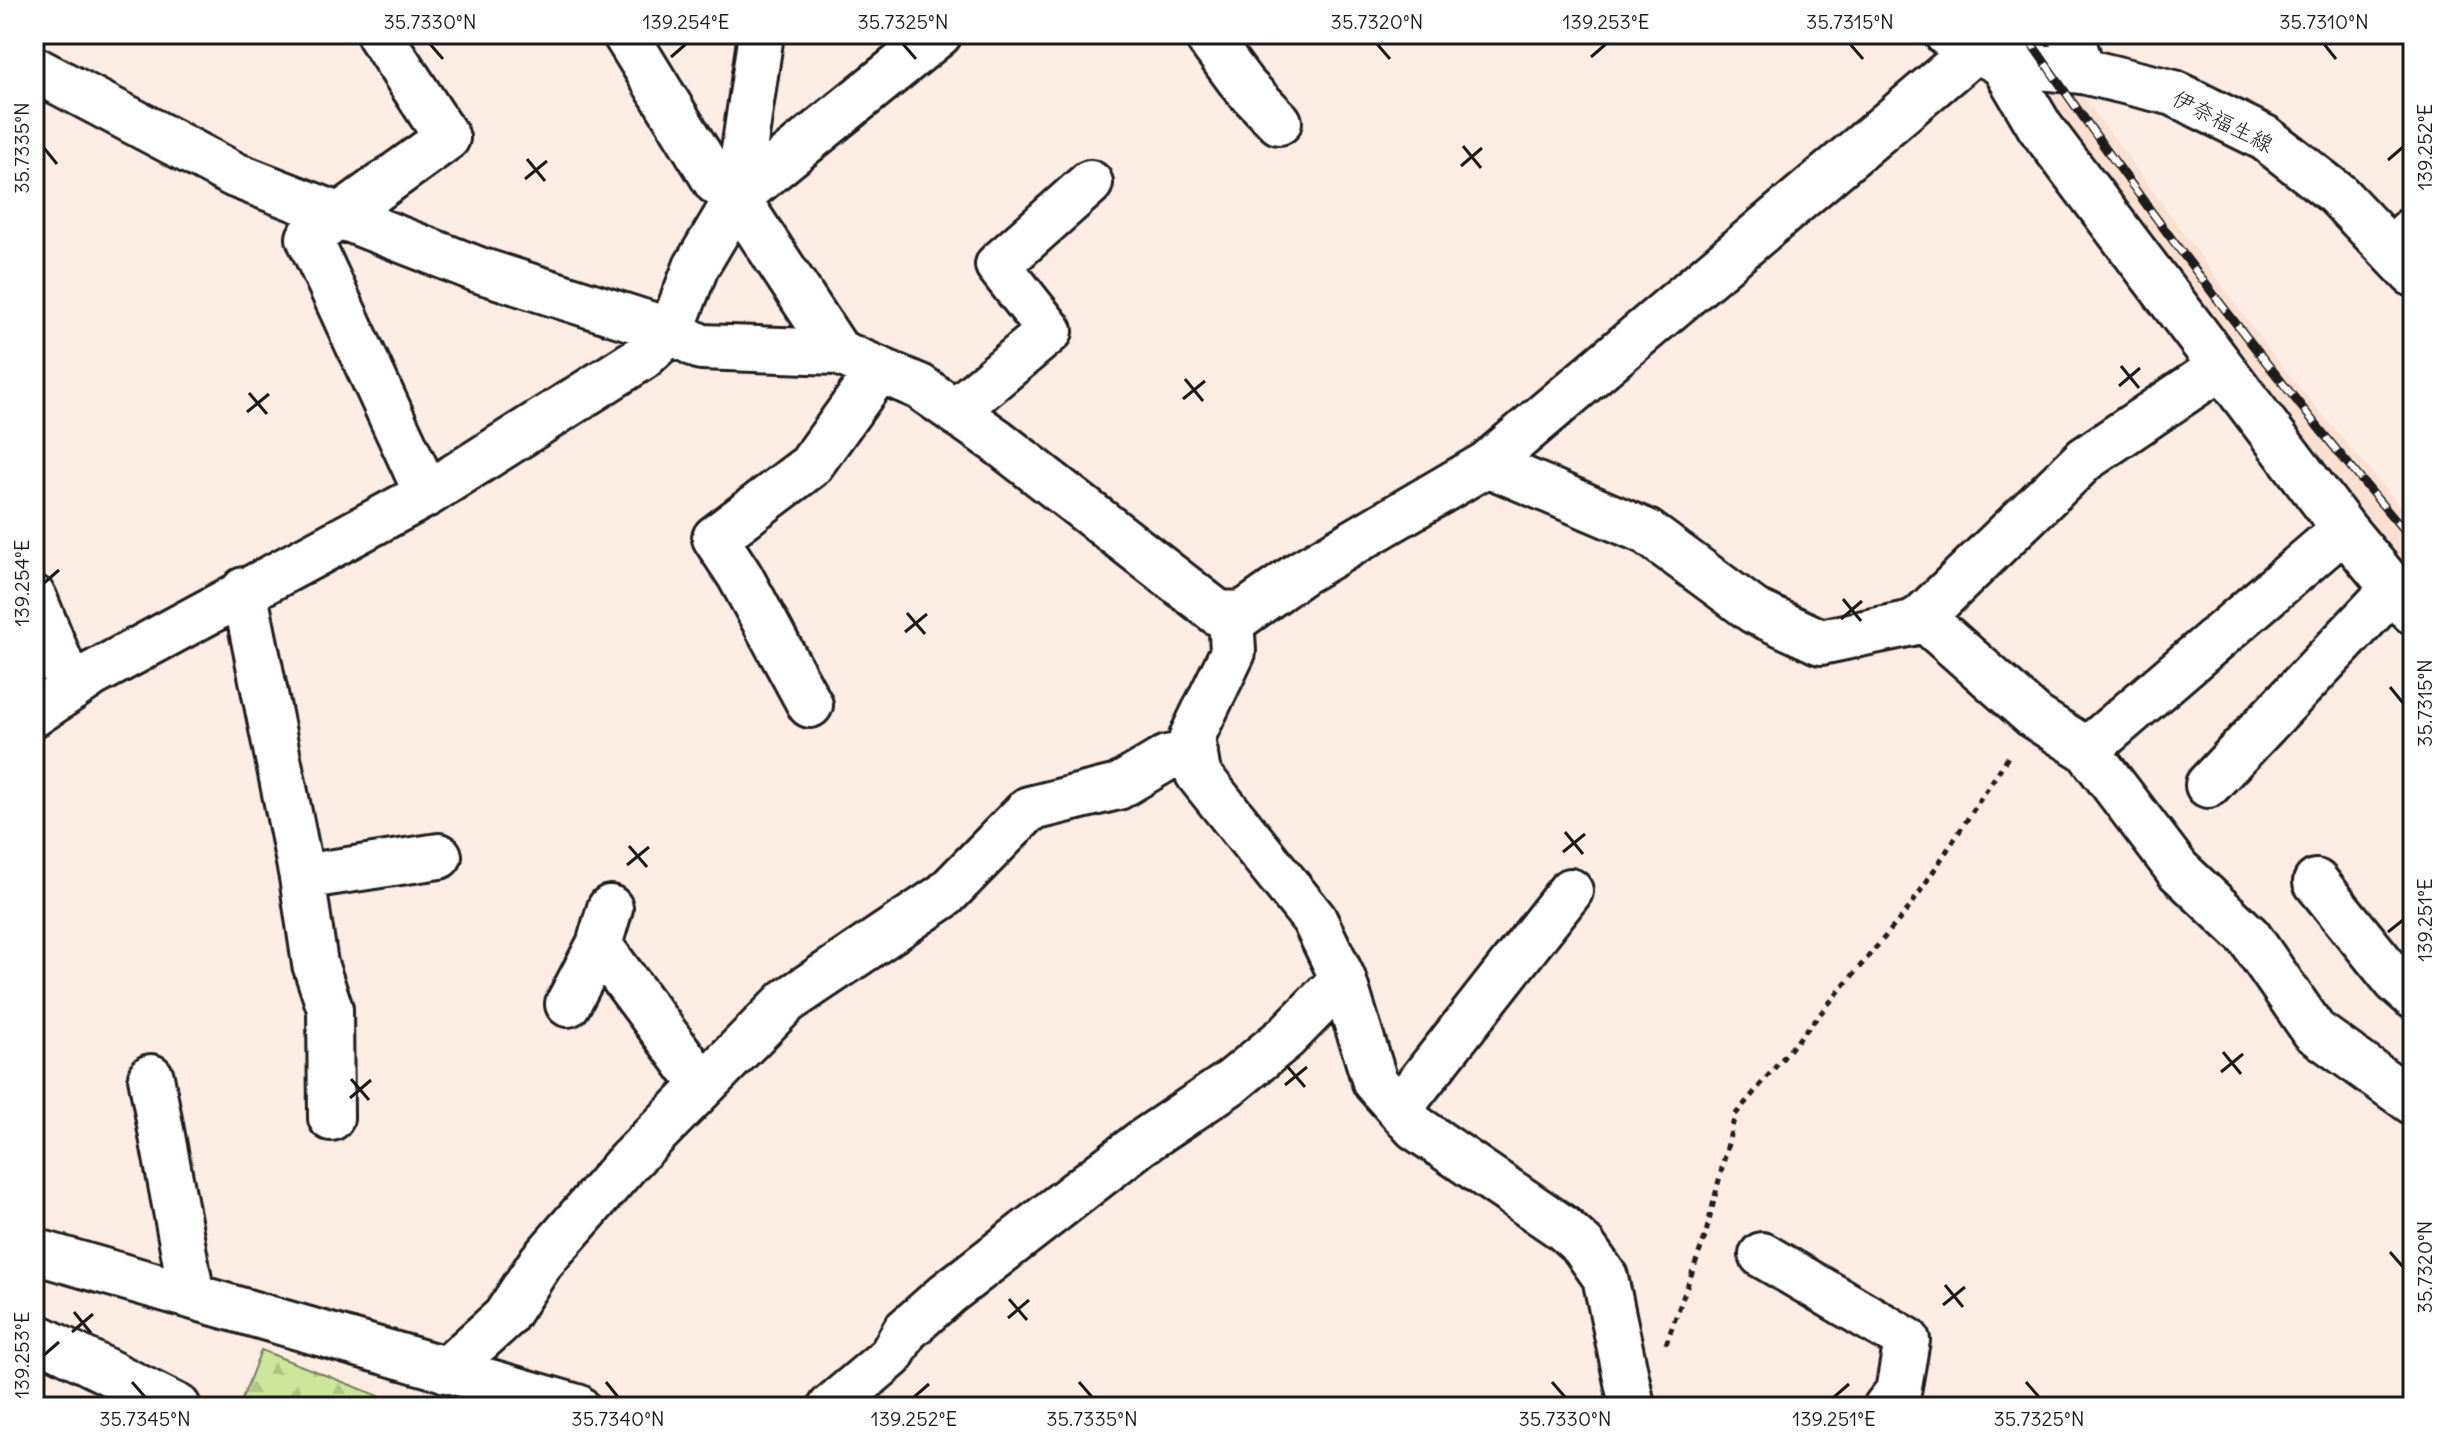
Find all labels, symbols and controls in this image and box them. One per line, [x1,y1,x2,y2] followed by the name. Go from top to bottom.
[383,9,477,34] text: 35.7330°N
[643,9,729,34] text: 139.254°E
[857,9,949,34] text: 35.7325°N
[1331,9,1423,34] text: 35.7320°N
[1563,9,1649,34] text: 139.253°E
[1806,9,1894,34] text: 35.7315°N
[2279,9,2369,34] text: 35.7310°N
[2168,84,2278,158] street label: 伊奈福生線
[9,102,34,194] text: 35.7335°N
[2412,104,2437,190] text: 139.252°E
[9,540,34,626] text: 139.254°E
[2412,659,2437,747] text: 35.7315°N
[2412,878,2437,962] text: 139.251°E
[2412,1221,2437,1313] text: 35.7320°N
[9,1312,34,1398] text: 139.253°E
[99,1406,191,1431] text: 35.7345°N
[571,1406,665,1431] text: 35.7340°N
[871,1406,957,1431] text: 139.252°E
[1046,1406,1138,1431] text: 35.7335°N
[1518,1406,1612,1431] text: 35.7330°N
[1792,1406,1876,1431] text: 139.251°E
[1993,1406,2085,1431] text: 35.7325°N

